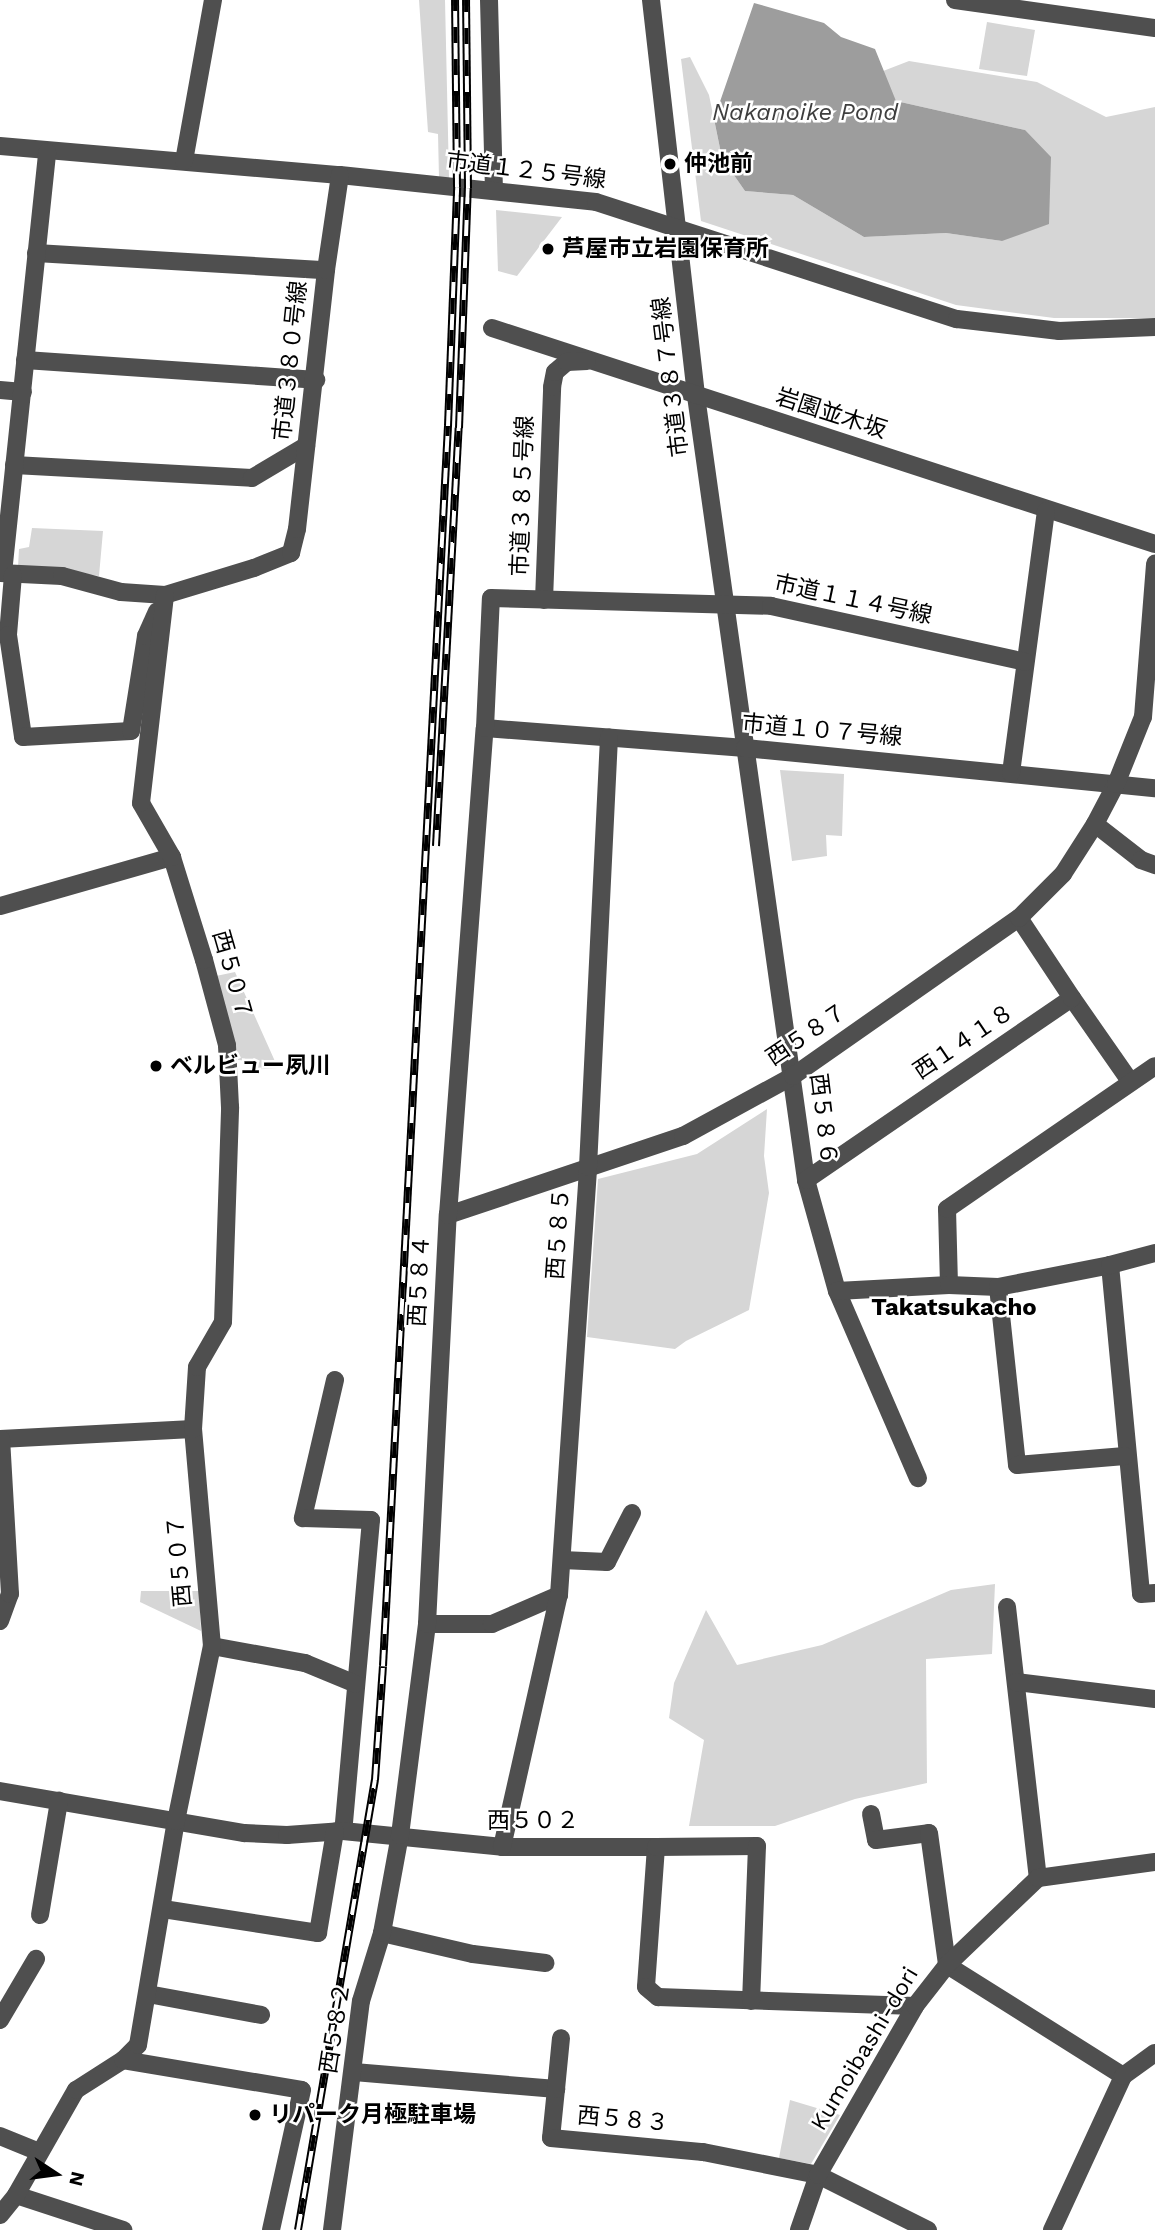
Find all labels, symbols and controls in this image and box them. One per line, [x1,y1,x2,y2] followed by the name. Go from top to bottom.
[712,99,898,127] water label: Nakanoike Pond
[444,147,608,195] street label: 市道１２５号線
[684,150,753,178] place label: 仲池前
[662,156,678,172] marker: 仲池前
[562,235,769,263] place label: 芦屋市立岩園保育所
[540,241,556,257] marker: 芦屋市立岩園保育所
[269,279,313,443] street label: 市道３８０号線
[647,295,695,459] street label: 市道３８７号線
[772,383,890,445] street label: 岩園並木坂
[506,415,540,577] street label: 市道３８５号線
[771,570,935,630] street label: 市道１１４号線
[741,710,903,752] street label: 市道１０７号線
[206,927,258,1023] street label: 西５０７
[761,998,853,1072] street label: 西５８７
[909,998,1019,1086] street label: 西１４１８
[170,1052,331,1080] place label: ベルビュー夙川
[148,1058,164,1074] marker: ベルビュー夙川
[804,1072,842,1166] street label: 西５８６
[542,1187,576,1281] street label: 西５８５
[404,1234,436,1328] street label: 西５８４
[871,1294,1037,1322] district label: Takatsukacho
[162,1514,198,1608] street label: 西５０７
[487,1807,579,1835] street label: 西５０２
[805,1962,925,2136] street label: Kumoibashi-dori
[315,1980,357,2076] street label: 西５８２
[269,2101,476,2129] place label: リパーク月極駐車場
[576,2102,670,2138] street label: 西５８３
[247,2107,263,2123] marker: リパーク月極駐車場
[21,2139,91,2209] north arrow
[64,2169,90,2188] text: N

